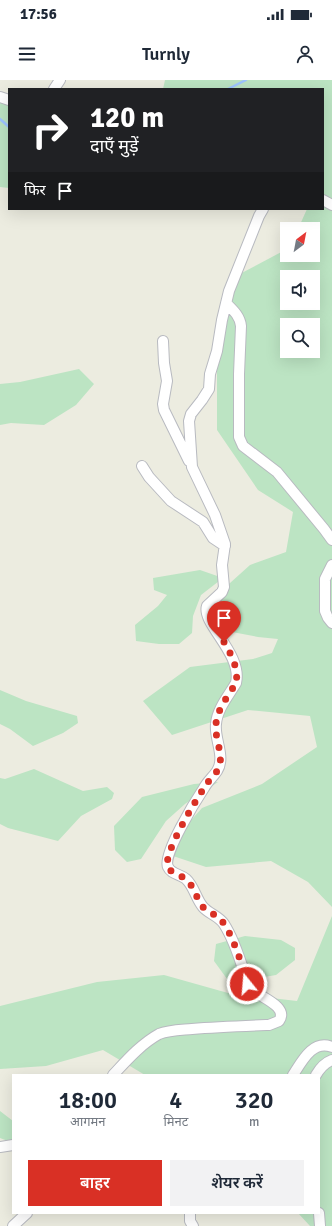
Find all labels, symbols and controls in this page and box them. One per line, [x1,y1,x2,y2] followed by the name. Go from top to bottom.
[20,5,57,23] text: 17:56
[16,43,38,65] icon: menu
[142,43,190,65] text: Turnly
[294,43,316,65] icon: person
[90,101,164,135] text: 120 m
[24,104,76,156] icon: right
[90,135,139,157] text: दाएँ मुड़ें
[54,180,76,202] icon: arrive
[24,181,46,199] text: फिर
[280,222,320,262] north arrow
[280,222,320,358] map controls
[280,270,320,310] button: sound
[280,318,320,358] button: search
[207,601,241,642] pin
[213,607,235,629] icon: arrive
[226,963,268,1005] position arrow
[58,1085,117,1115] text: 18:00
[169,1085,182,1115] text: 4
[235,1085,274,1115] text: 320
[70,1114,106,1130] text: आगमन
[163,1114,188,1130] text: मिनट
[249,1114,259,1130] text: m
[28,1160,162,1206] button: बाहर
[170,1160,304,1206] button: शेयर करें

